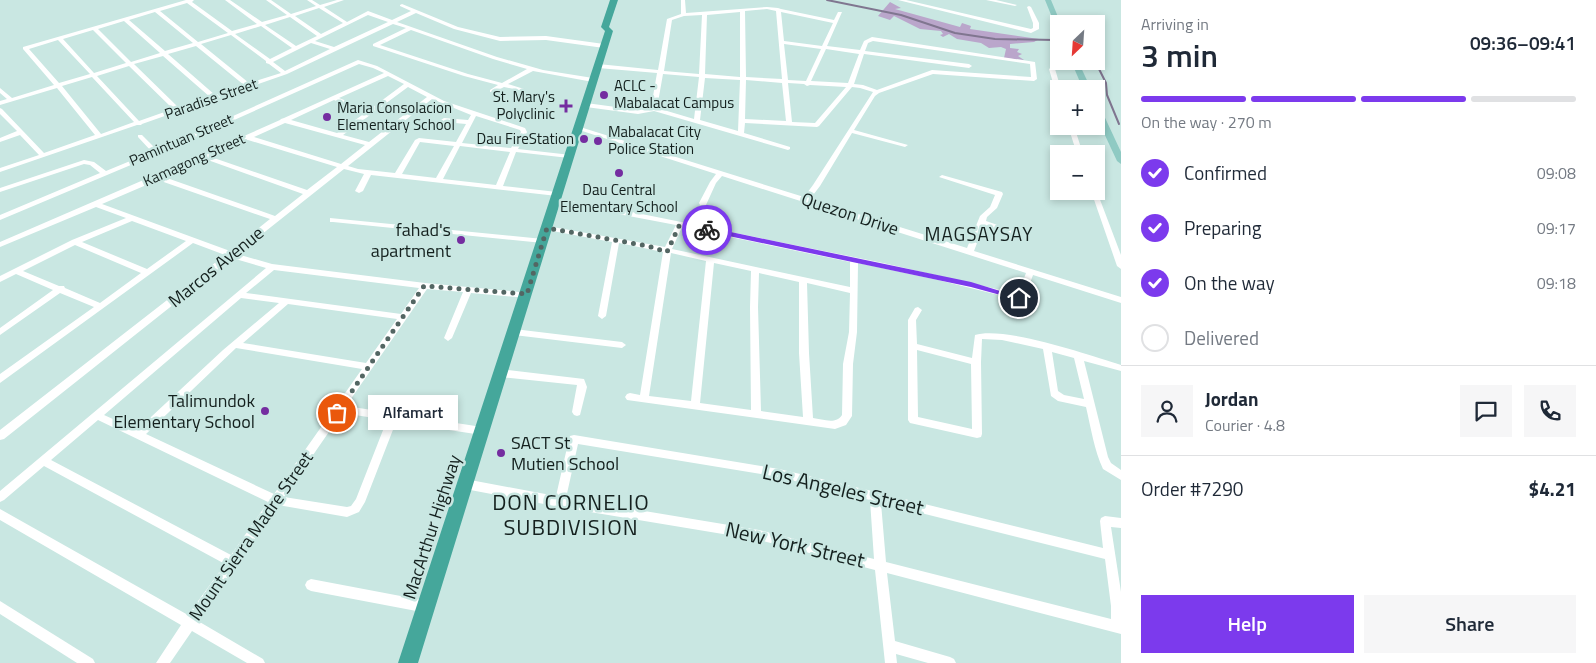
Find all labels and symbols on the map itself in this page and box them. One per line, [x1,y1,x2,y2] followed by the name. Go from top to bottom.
[1050,15,1105,70] north arrow
[161,72,261,125] street label: Paradise Street
[614,74,734,114] place label: ACLC - Mabalacat Campus
[493,85,555,125] place label: St. Mary's Polyclinic
[598,89,610,101] marker: ACLC - Mabalacat Campus
[337,96,455,136] place label: Maria Consolacion Elementary School
[559,99,573,113] marker: St. Mary's Polyclinic
[125,107,237,172] street label: Pamintuan Street
[321,111,333,123] marker: Maria Consolacion Elementary School
[608,120,701,160] place label: Mabalacat City Police Station
[139,126,249,192] street label: Kamagong Street
[477,127,574,150] place label: Dau FireStation
[578,133,590,145] marker: Dau FireStation
[592,135,604,147] marker: Mabalacat City Police Station
[613,167,625,179] marker: Dau Central Elementary School
[560,178,678,218] place label: Dau Central Elementary School
[798,185,902,242] street label: Quezon Drive
[682,205,732,255] courier
[371,216,452,264] place label: fahad's apartment
[925,219,1033,248] district label: MAGSAYSAY
[162,220,269,314] street label: Marcos Avenue
[455,234,467,246] marker: fahad's apartment
[998,277,1040,319] pin
[113,387,255,435] place label: Talimundok Elementary School
[316,392,358,434] pin
[367,396,457,430] callout: Alfamart
[259,405,271,417] marker: Talimundok Elementary School
[511,429,619,477] place label: SACT St Mutien School
[182,445,320,626] street label: Mount Sierra Madre Street
[495,447,507,459] marker: SACT St Mutien School
[395,451,468,603] street label: MacArthur Highway
[759,455,928,523] street label: Los Angeles Street
[492,485,650,544] district label: DON CORNELIO SUBDIVISION
[722,512,869,576] street label: New York Street

